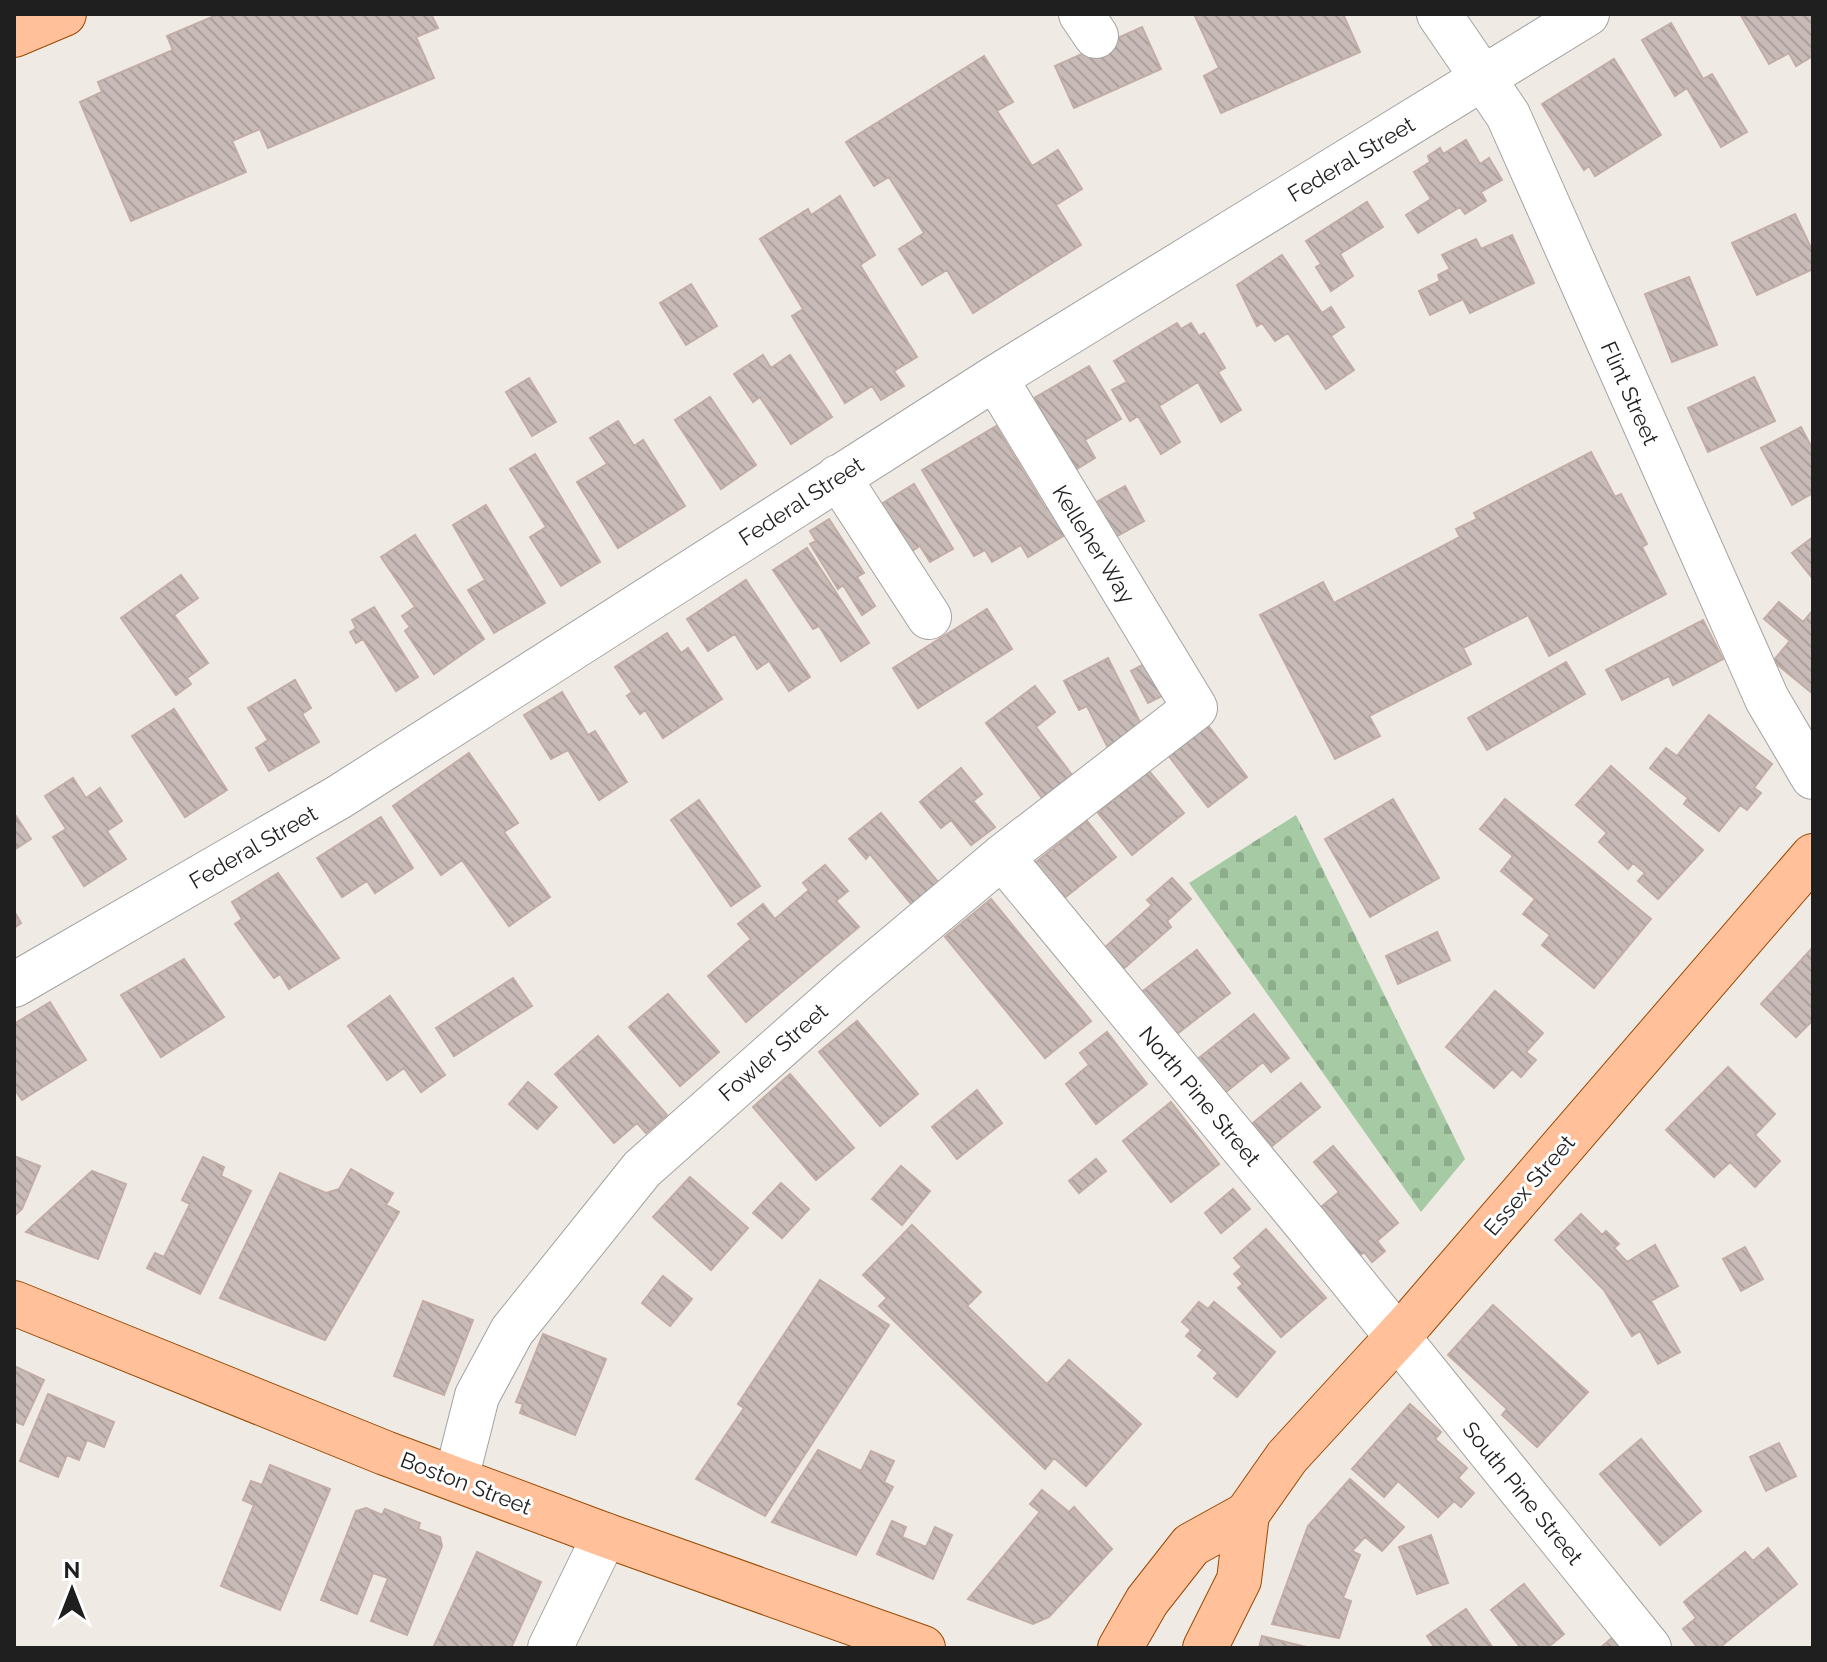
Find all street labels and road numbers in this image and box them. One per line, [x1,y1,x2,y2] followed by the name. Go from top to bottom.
[1283,111,1420,207] street label: Federal Street
[1596,337,1665,449] street label: Flint Street
[734,451,869,551] street label: Federal Street
[1047,480,1141,608] street label: Kelleher Way
[184,800,322,894] street label: Federal Street
[713,997,833,1106] street label: Fowler Street
[1134,1021,1266,1172] street label: North Pine Street
[1478,1129,1580,1241] street label: Essex Street
[1457,1416,1589,1570] street label: South Pine Street
[397,1446,536,1520] street label: Boston Street

